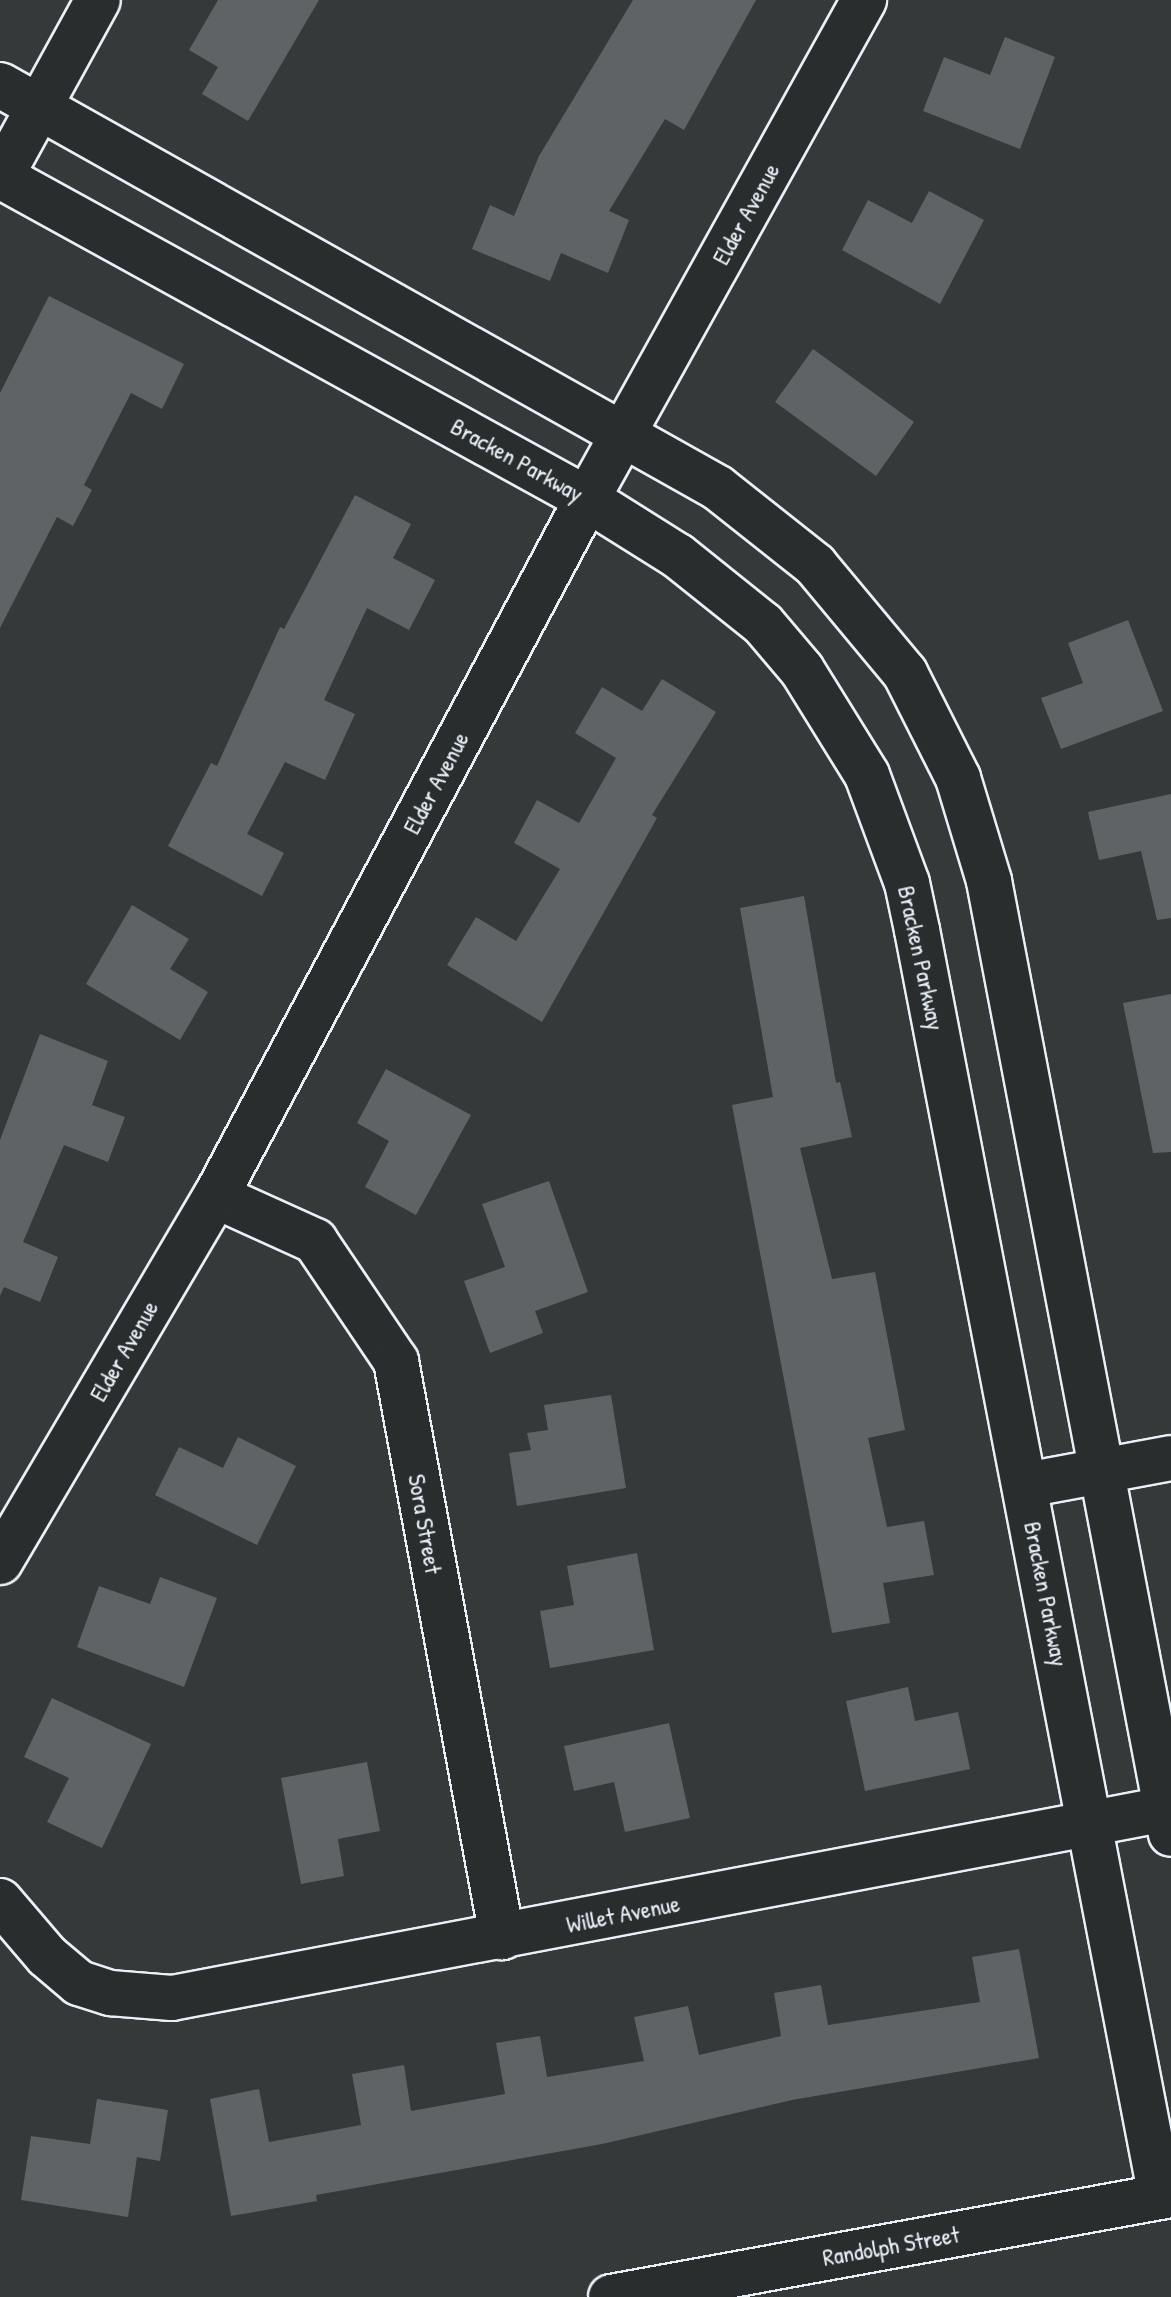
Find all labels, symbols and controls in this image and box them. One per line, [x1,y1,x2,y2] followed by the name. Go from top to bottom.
[706,158,786,270] street label: Elder Avenue
[446,412,588,508] street label: Bracken Parkway
[397,727,475,839] street label: Elder Avenue
[892,883,950,1033] street label: Bracken Parkway
[84,1296,164,1406] street label: Elder Avenue
[402,1472,448,1576] street label: Sora Street
[1018,1519,1074,1669] street label: Bracken Parkway
[564,1889,682,1939] street label: Willet Avenue
[820,2220,962,2272] street label: Randolph Street

